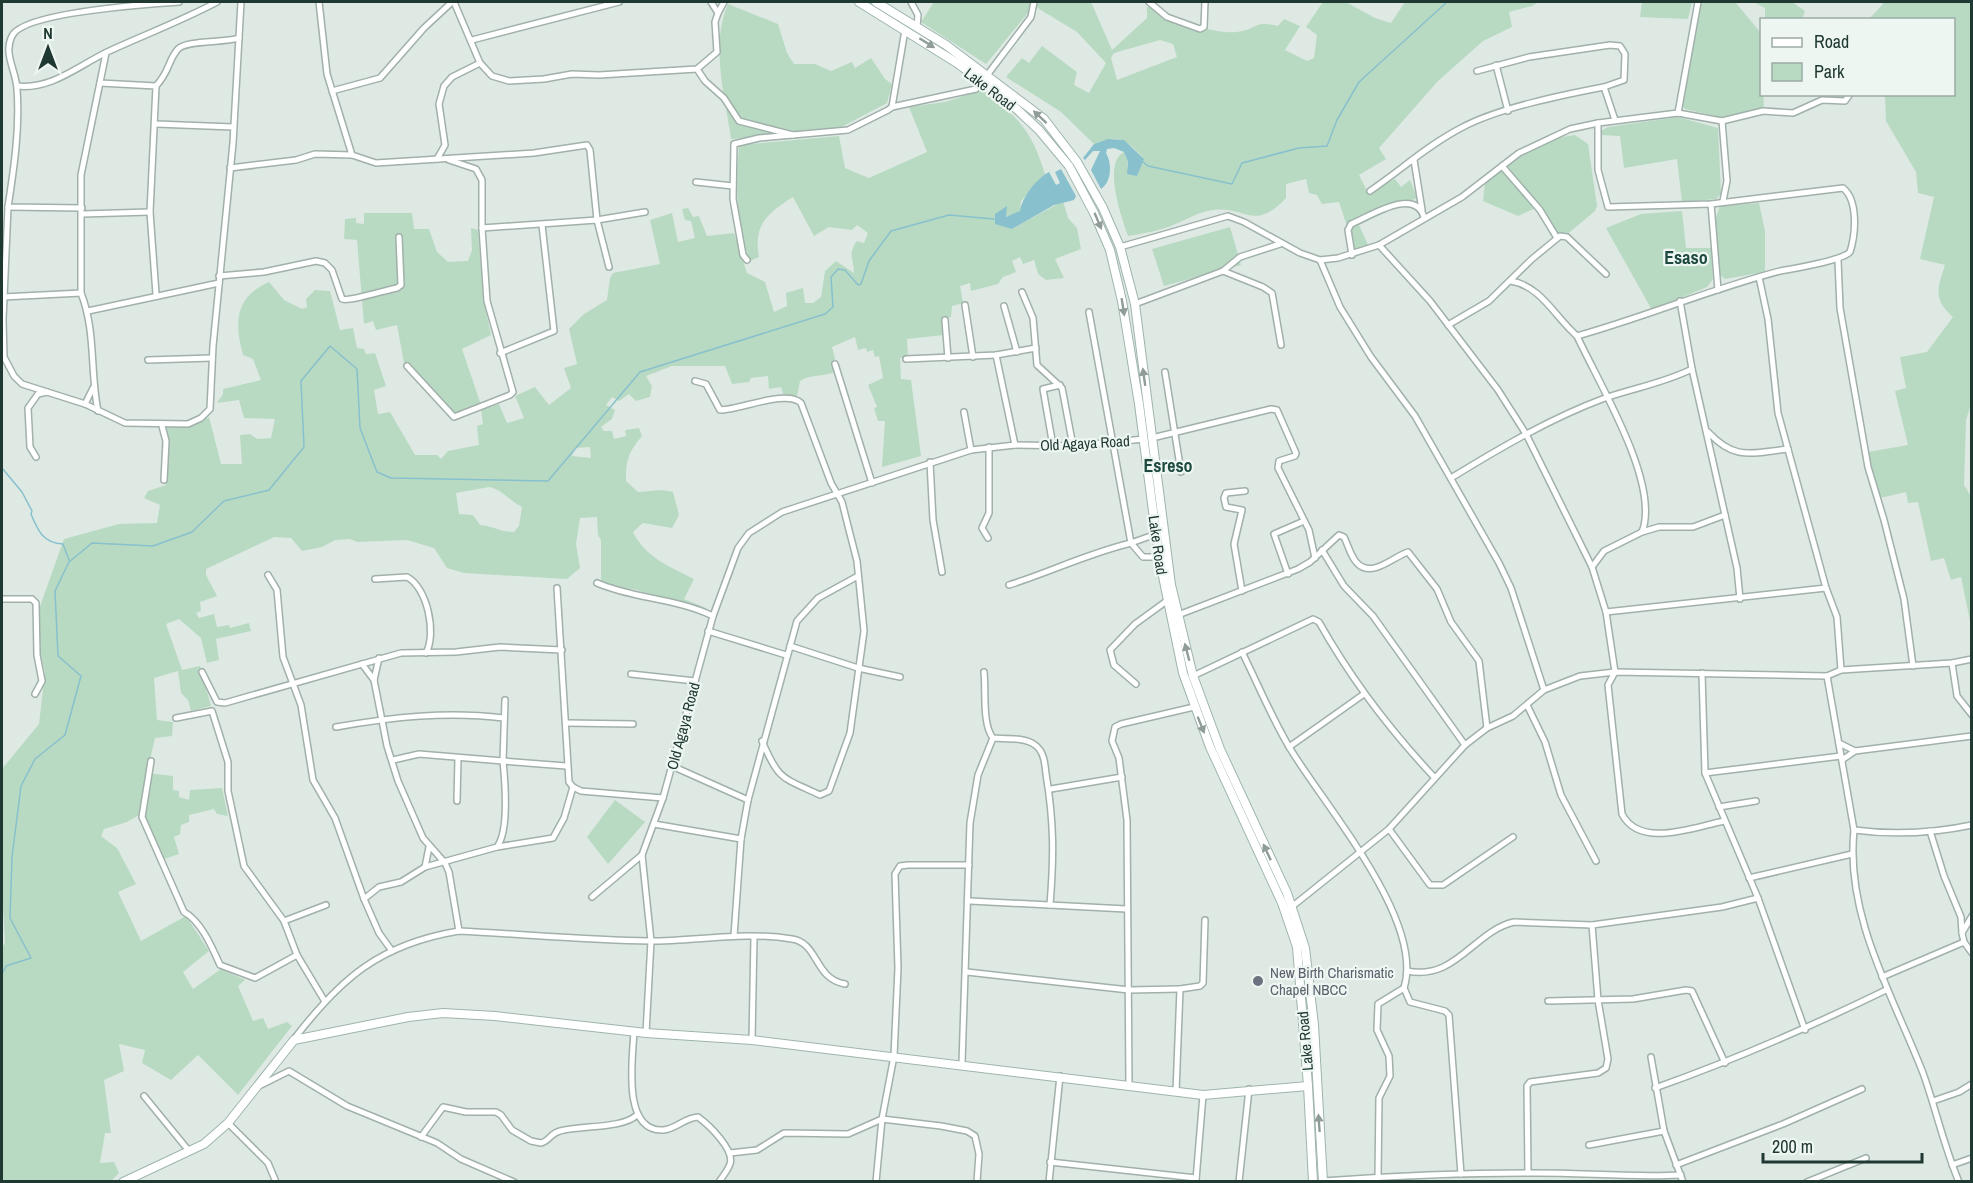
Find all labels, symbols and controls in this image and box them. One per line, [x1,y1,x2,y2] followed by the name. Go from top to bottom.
[18,18,78,78] north arrow
[1760,18,1955,96] legend
[43,22,53,44] text: N
[1814,29,1849,54] text: Road
[918,37,935,48] one-way arrow
[1814,59,1845,84] text: Park
[960,63,1020,115] street label: Lake Road
[1034,110,1048,124] one-way arrow
[1093,213,1103,231] one-way arrow
[1664,245,1708,270] district label: Esaso
[1119,298,1128,317] one-way arrow
[1139,367,1148,386] one-way arrow
[1040,430,1130,456] street label: Old Agaya Road
[1143,453,1193,478] district label: Esreso
[1143,514,1173,576] street label: Lake Road
[1182,643,1192,661] one-way arrow
[661,680,705,772] street label: Old Agaya Road
[1197,716,1206,734] one-way arrow
[1263,844,1272,861] one-way arrow
[1270,962,1394,1000] place label: New Birth Charismatic Chapel NBCC
[1251,974,1265,988] marker: New Birth Charismatic Chapel NBCC
[1292,1010,1318,1072] street label: Lake Road
[1314,1114,1324,1133] one-way arrow
[1763,1126,1922,1164] scale bar
[1772,1134,1813,1159] text: 200 m

